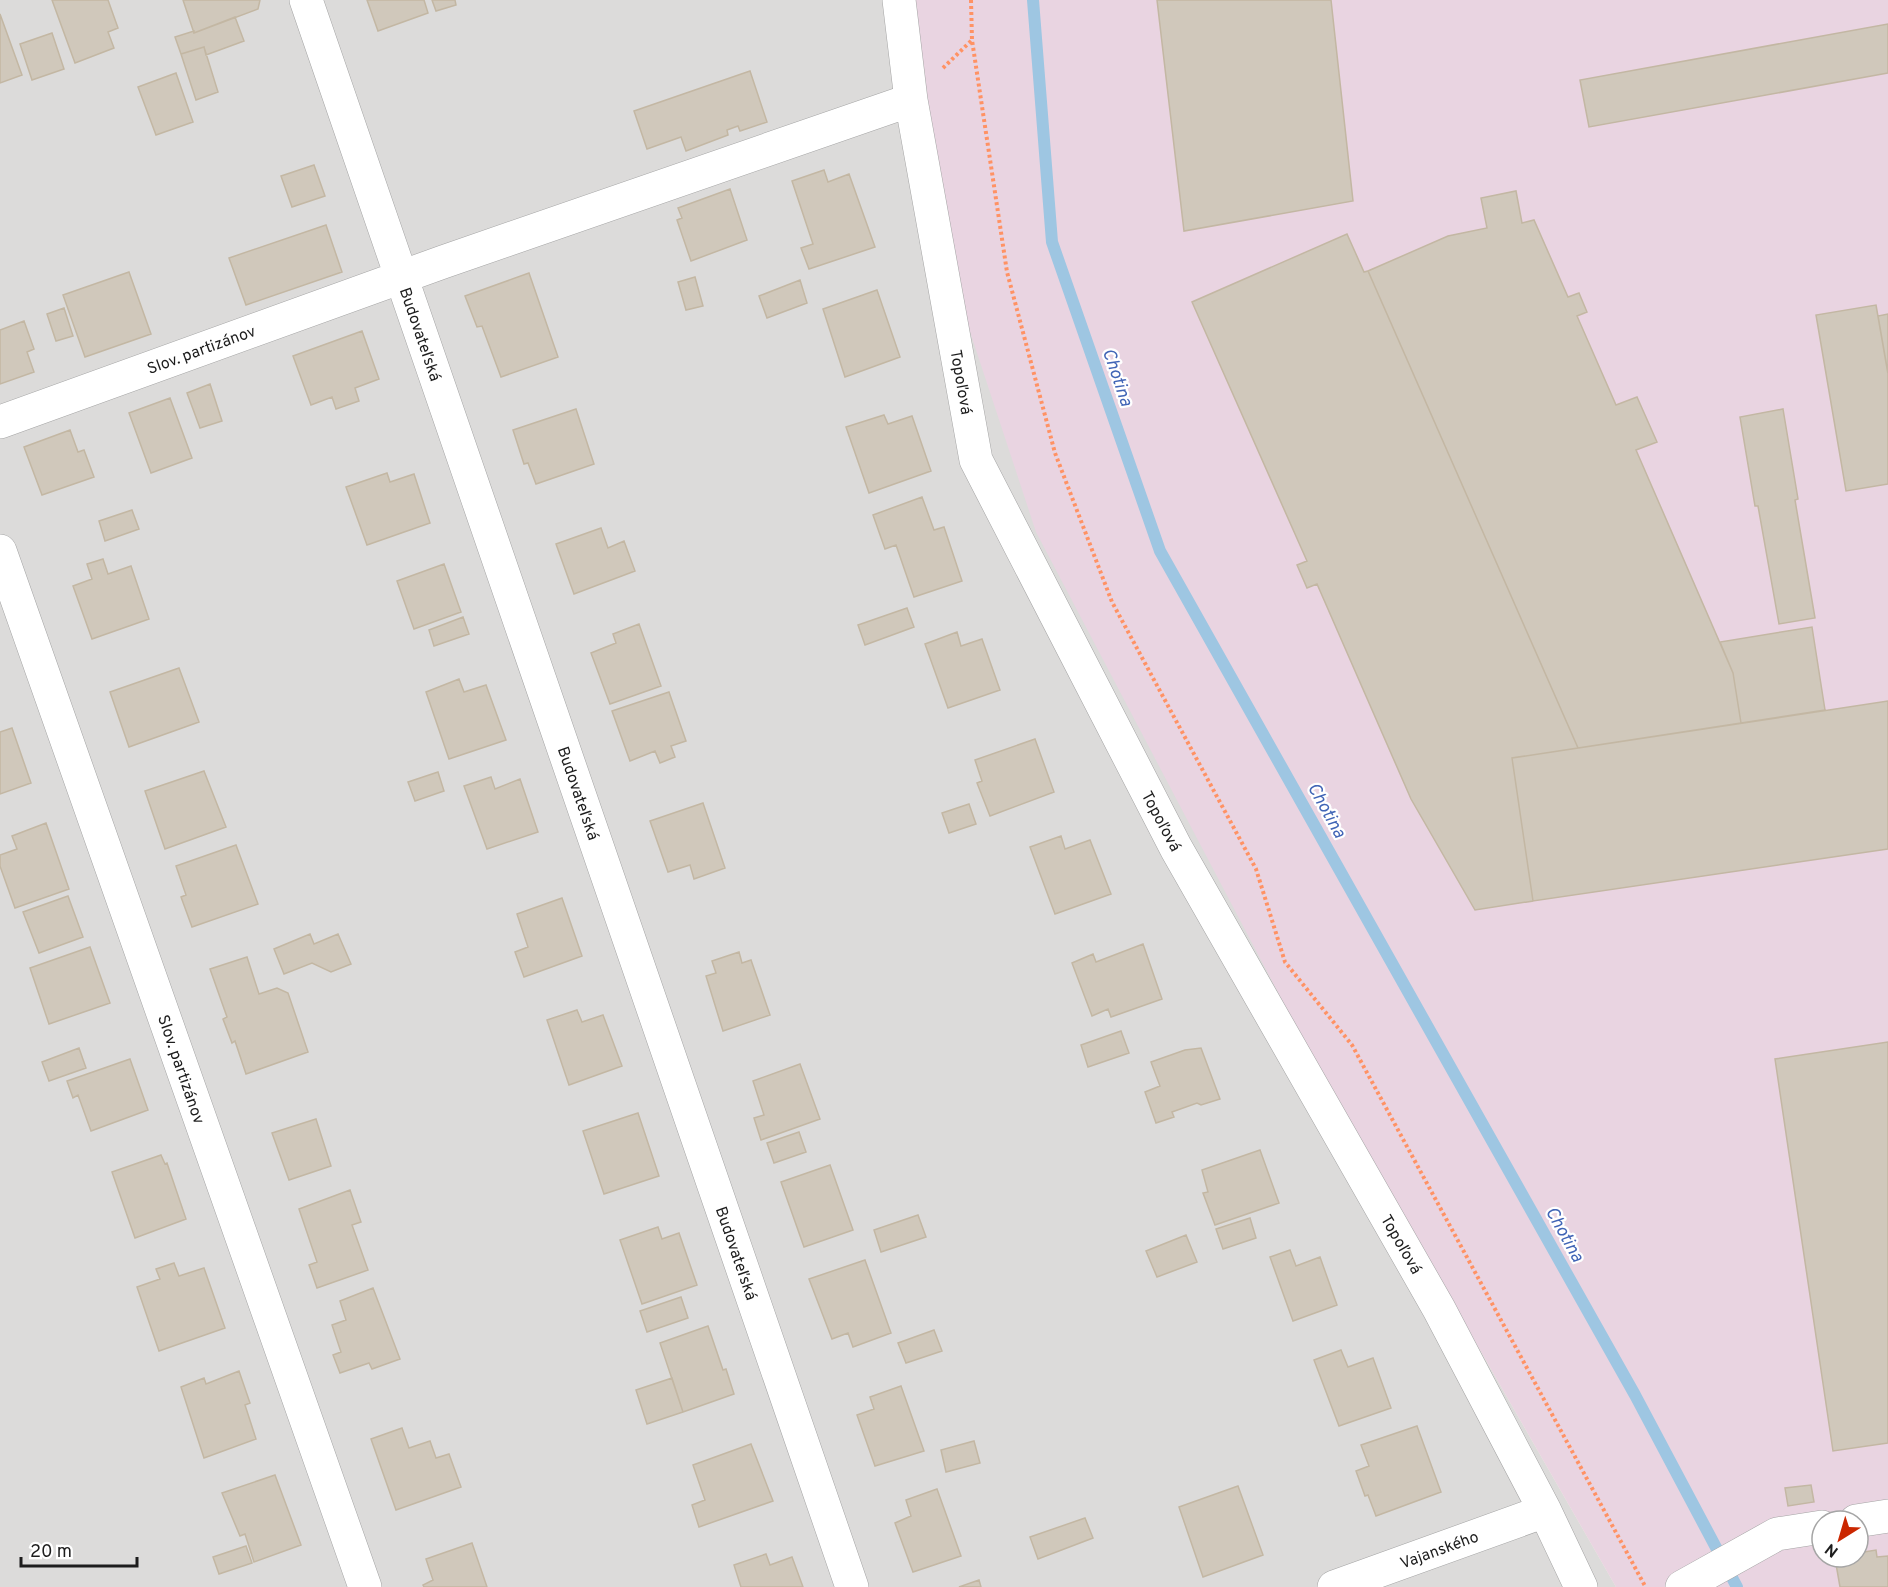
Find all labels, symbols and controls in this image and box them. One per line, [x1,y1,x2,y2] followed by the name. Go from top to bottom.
[394,285,445,384] street label: Budovateľská
[145,322,259,380] street label: Slov. partizánov
[1096,345,1137,410] water label: Chotina
[944,348,976,416] street label: Topoľová
[552,744,603,843] street label: Budovateľská
[1301,779,1351,843] water label: Chotina
[1136,788,1184,856] street label: Topoľová
[152,1012,208,1127] street label: Slov. partizánov
[1539,1203,1589,1267] water label: Chotina
[710,1204,761,1303] street label: Budovateľská
[1375,1212,1425,1278] street label: Topoľová
[1810,1509,1870,1569] north arrow
[1398,1527,1482,1574] street label: Vajanského
[21,1530,136,1568] scale bar
[1822,1538,1843,1561] text: N
[30,1541,72,1564] text: 20 m

